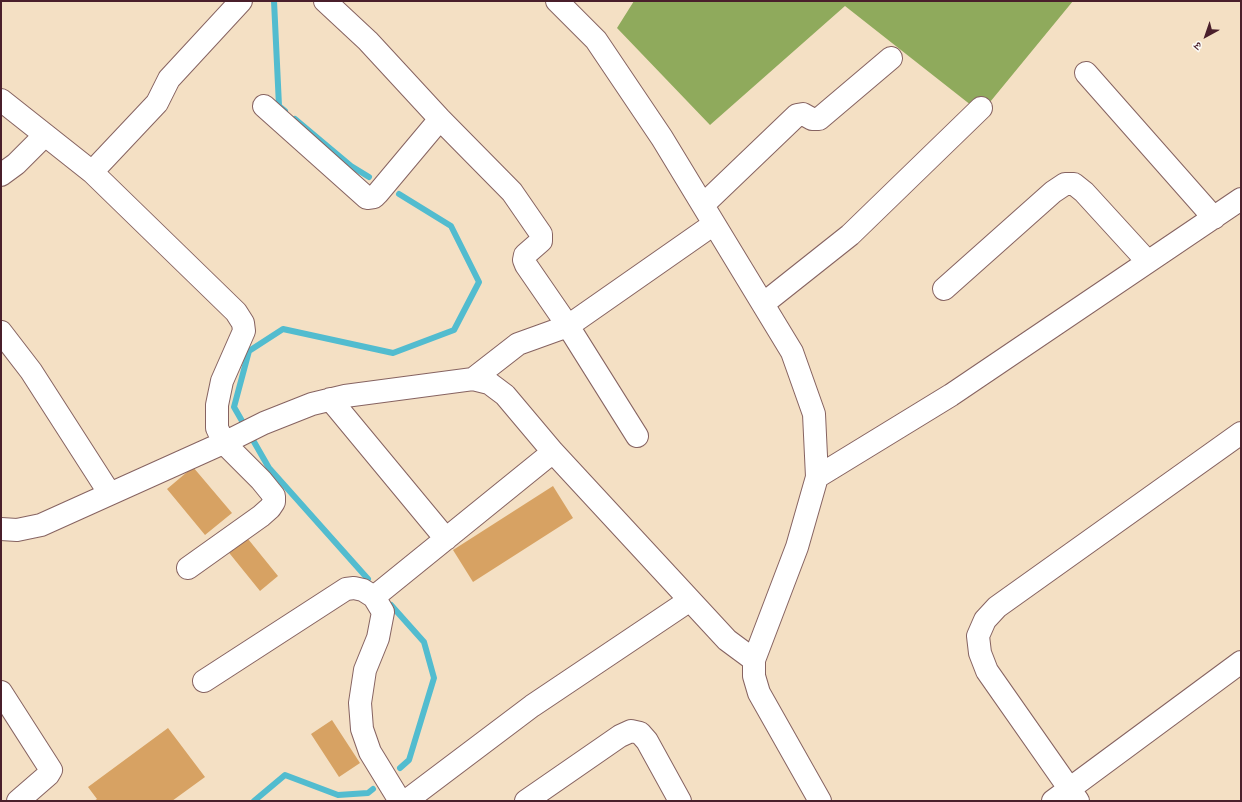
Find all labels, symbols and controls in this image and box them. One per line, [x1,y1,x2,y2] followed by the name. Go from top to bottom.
[1186,16,1226,56] north arrow
[1191,37,1206,53] text: उ

